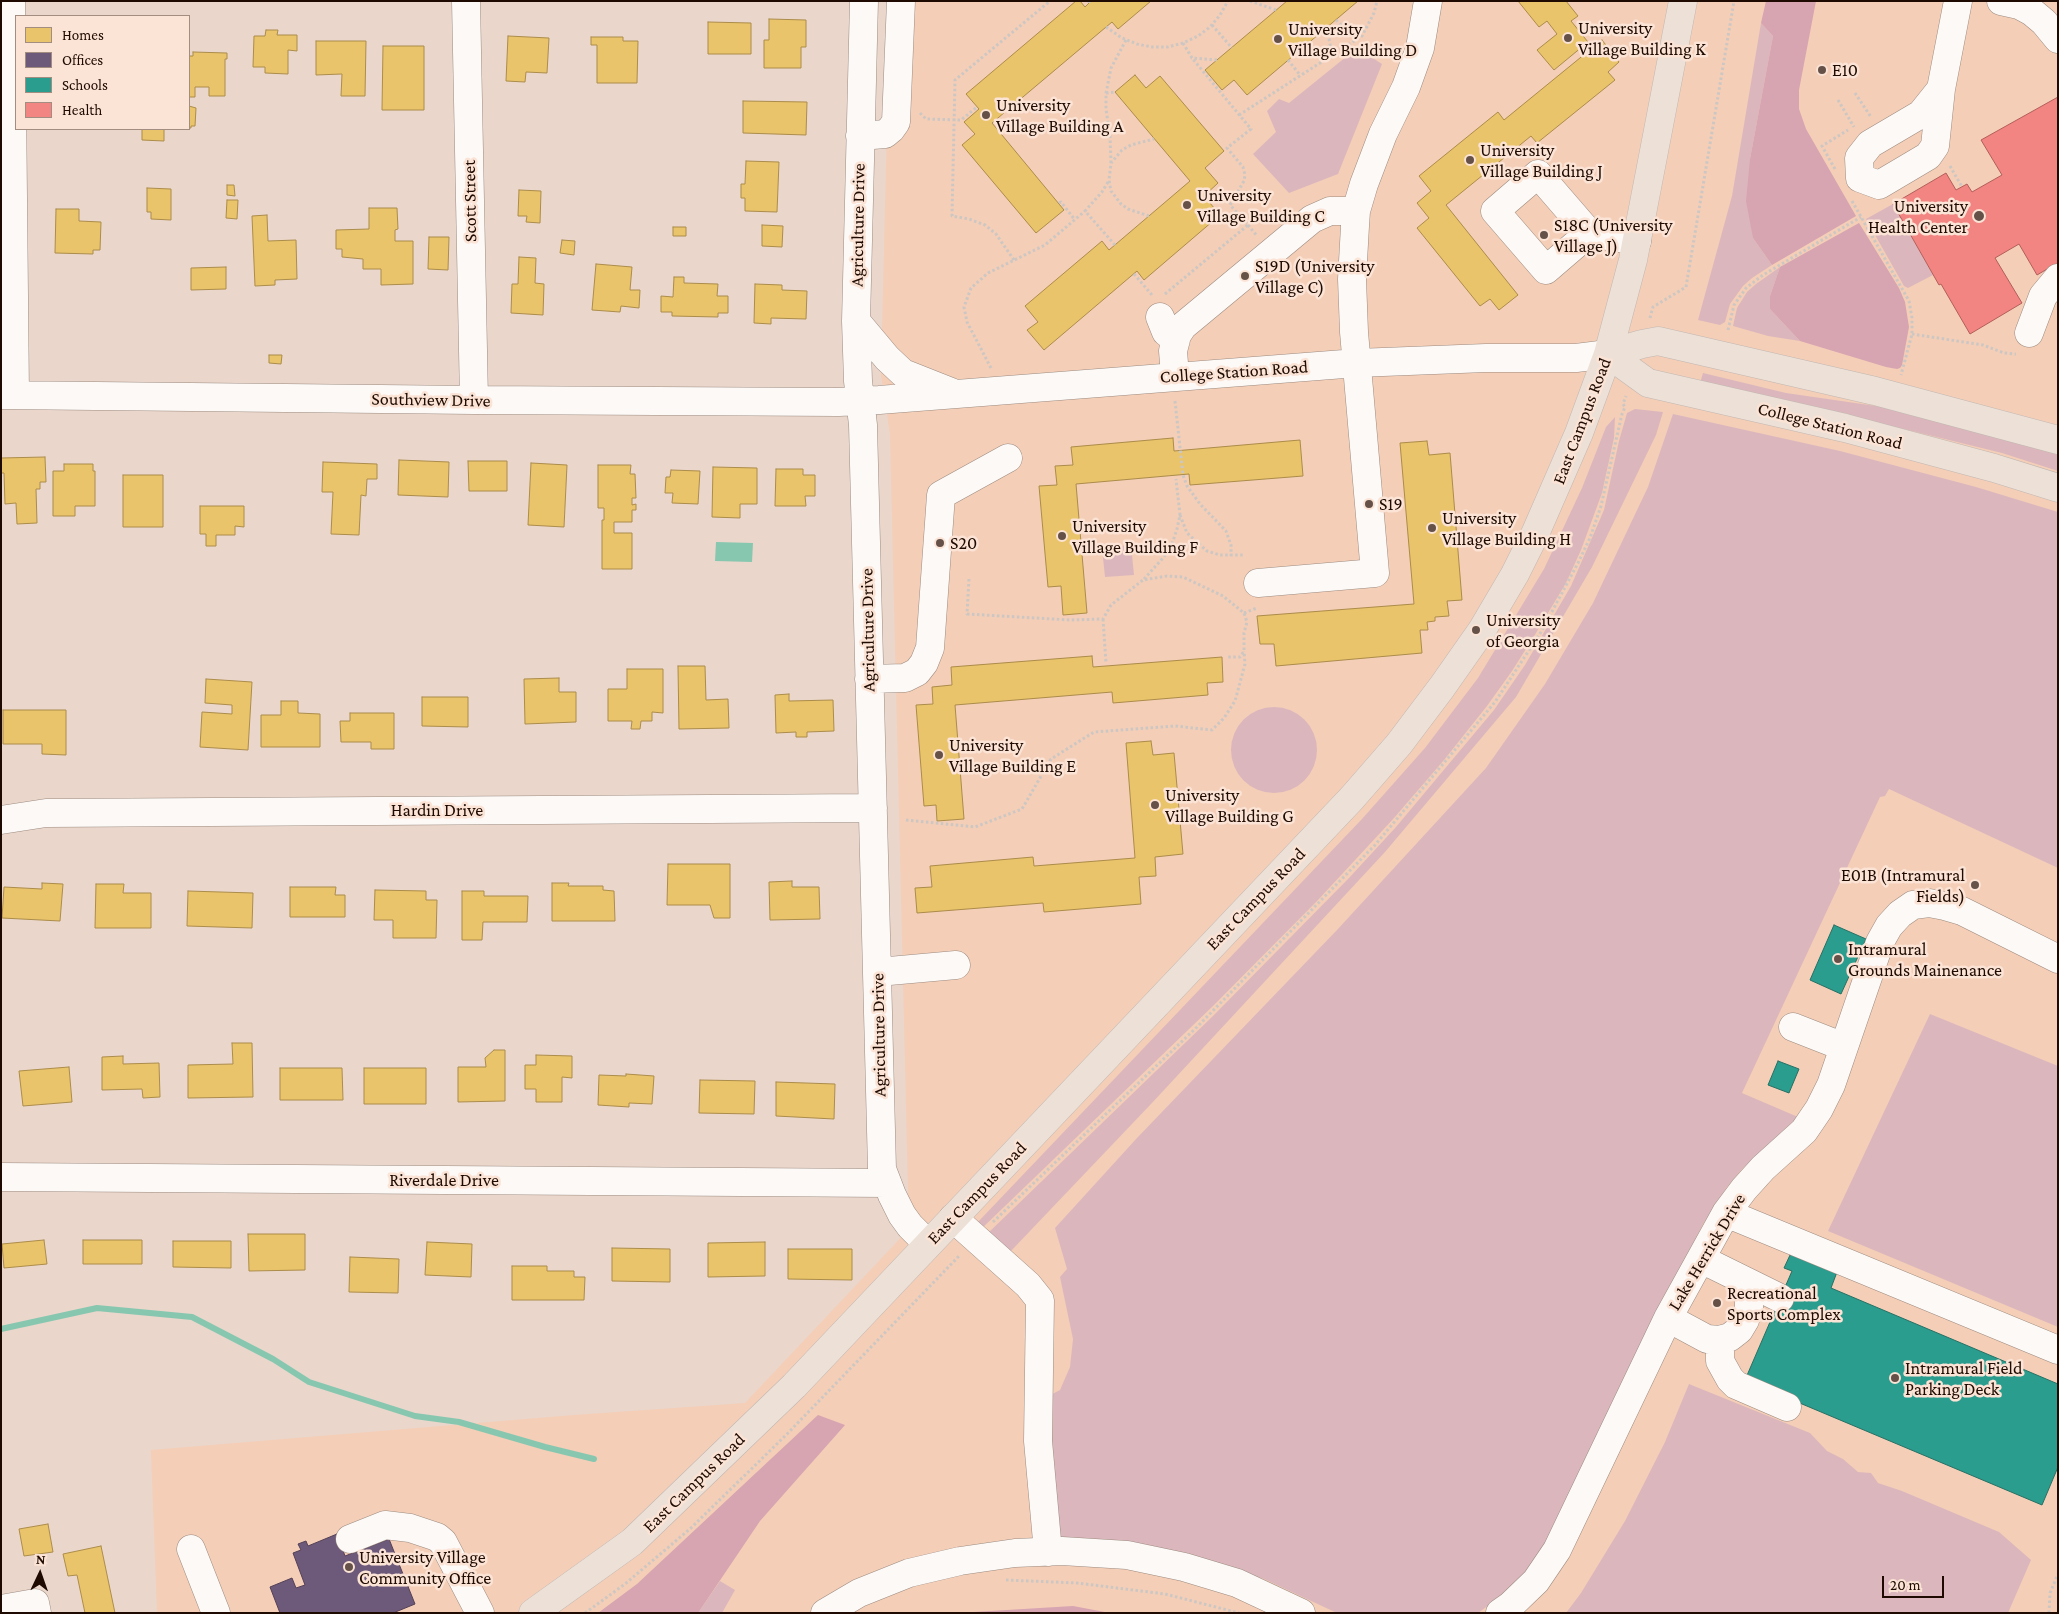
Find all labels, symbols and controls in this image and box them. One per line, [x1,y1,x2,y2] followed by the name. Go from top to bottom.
[15,15,190,130] legend
[1578,17,1705,59] place label: University Village Building K
[1288,18,1417,60] place label: University Village Building D
[62,27,104,43] text: Homes
[1562,32,1574,44] marker: University Village Building K
[1272,33,1284,45] marker: University Village Building D
[62,52,103,68] text: Offices
[1832,59,1858,81] place label: E10
[1816,64,1828,76] marker: E10
[62,77,108,93] text: Schools
[996,94,1123,136] place label: University Village Building A
[62,102,102,118] text: Health
[980,109,992,121] marker: University Village Building A
[1480,139,1603,182] place label: University Village Building J
[1464,154,1476,166] marker: University Village Building J
[458,160,482,242] street label: Scott Street
[846,163,870,287] street label: Agriculture Drive
[1197,184,1325,226] place label: University Village Building C
[1868,195,1968,238] place label: University Health Center
[1181,199,1193,211] marker: University Village Building C
[1972,209,1986,223] marker: University Health Center
[1554,214,1673,256] place label: S18C (University Village J)
[1538,229,1550,241] marker: S18C (University Village J)
[1255,255,1374,298] place label: S19D (University Village C)
[1239,270,1251,282] marker: S19D (University Village C)
[1548,355,1616,487] street label: East Campus Road
[1159,356,1309,388] street label: College Station Road
[371,388,491,412] street label: Southview Drive
[1755,398,1905,454] street label: College Station Road
[1379,493,1403,515] place label: S19
[1363,498,1375,510] marker: S19
[1442,507,1571,550] place label: University Village Building H
[1072,515,1198,558] place label: University Village Building F
[1426,522,1438,534] marker: University Village Building H
[1056,530,1068,542] marker: University Village Building F
[950,532,977,554] place label: S20
[934,537,946,549] marker: S20
[856,568,880,692] street label: Agriculture Drive
[1486,609,1560,652] place label: University of Georgia
[1470,624,1482,636] marker: University of Georgia
[949,734,1076,776] place label: University Village Building E
[933,749,945,761] marker: University Village Building E
[1165,784,1294,826] place label: University Village Building G
[391,799,483,821] street label: Hardin Drive
[1149,799,1161,811] marker: University Village Building G
[1202,843,1310,955] street label: East Campus Road
[1841,864,1965,906] place label: E01B (Intramural Fields)
[1969,879,1981,891] marker: E01B (Intramural Fields)
[1848,938,2002,981] place label: Intramural Grounds Mainenance
[1832,953,1844,965] marker: Intramural Grounds Mainenance
[867,973,891,1097] street label: Agriculture Drive
[923,1137,1031,1249] street label: East Campus Road
[389,1169,499,1191] street label: Riverdale Drive
[1664,1190,1750,1314] street label: Lake Herrick Drive
[1727,1282,1841,1325] place label: Recreational Sports Complex
[1711,1297,1723,1309] marker: Recreational Sports Complex
[1905,1357,2023,1400] place label: Intramural Field Parking Deck
[1889,1372,1901,1384] marker: Intramural Field Parking Deck
[638,1429,750,1537] street label: East Campus Road
[359,1546,491,1588] place label: University Village Community Office
[15,1549,65,1599] north arrow
[36,1551,46,1567] text: N
[343,1561,355,1573] marker: University Village Community Office
[1884,1566,1946,1598] scale bar
[1890,1577,1921,1593] text: 20 m

